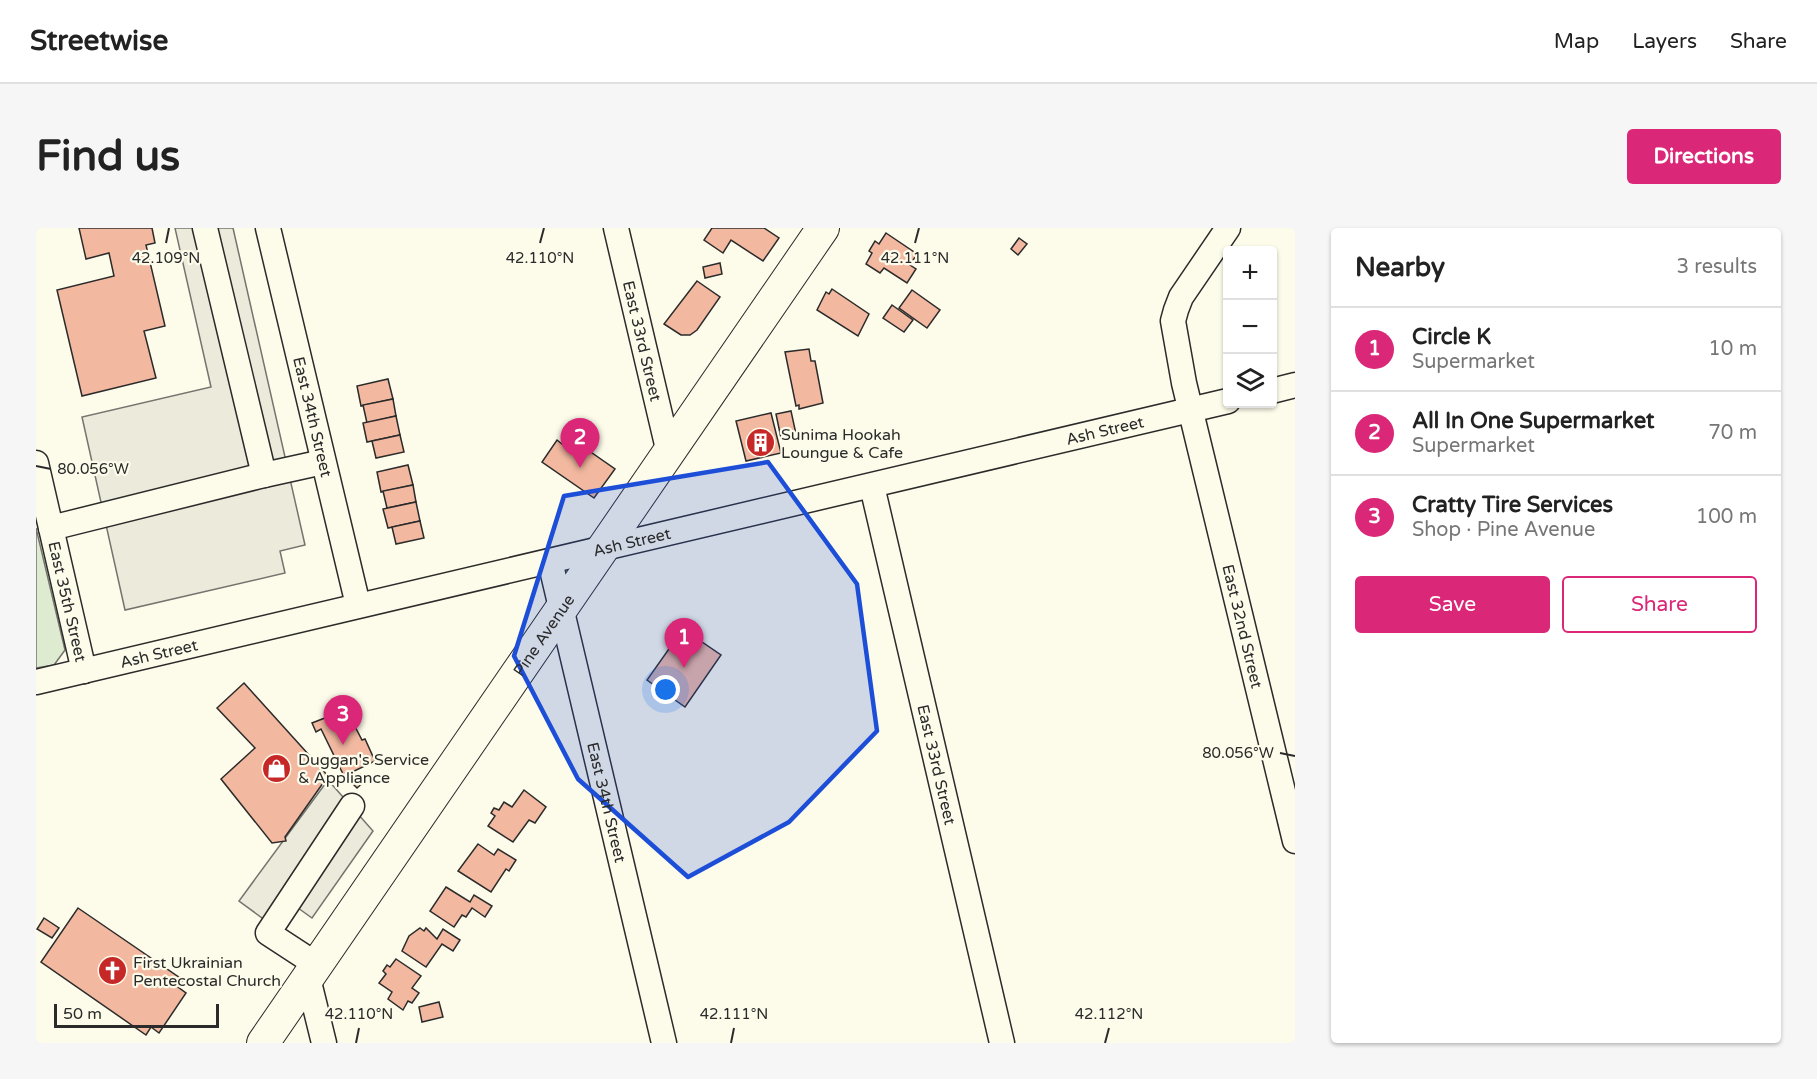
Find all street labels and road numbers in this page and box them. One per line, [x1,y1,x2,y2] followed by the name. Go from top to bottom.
[618,279,665,403] street label: East 33rd Street
[288,355,336,479] street label: East 34th Street
[1064,412,1146,450] street label: Ash Street
[591,524,673,561] street label: Ash Street
[43,539,91,664] street label: East 35th Street
[1217,562,1267,690] street label: East 32nd Street
[509,591,579,680] street label: Pine Avenue
[118,635,200,673] street label: Ash Street
[912,703,960,827] street label: East 33rd Street
[582,740,630,865] street label: East 34th Street

